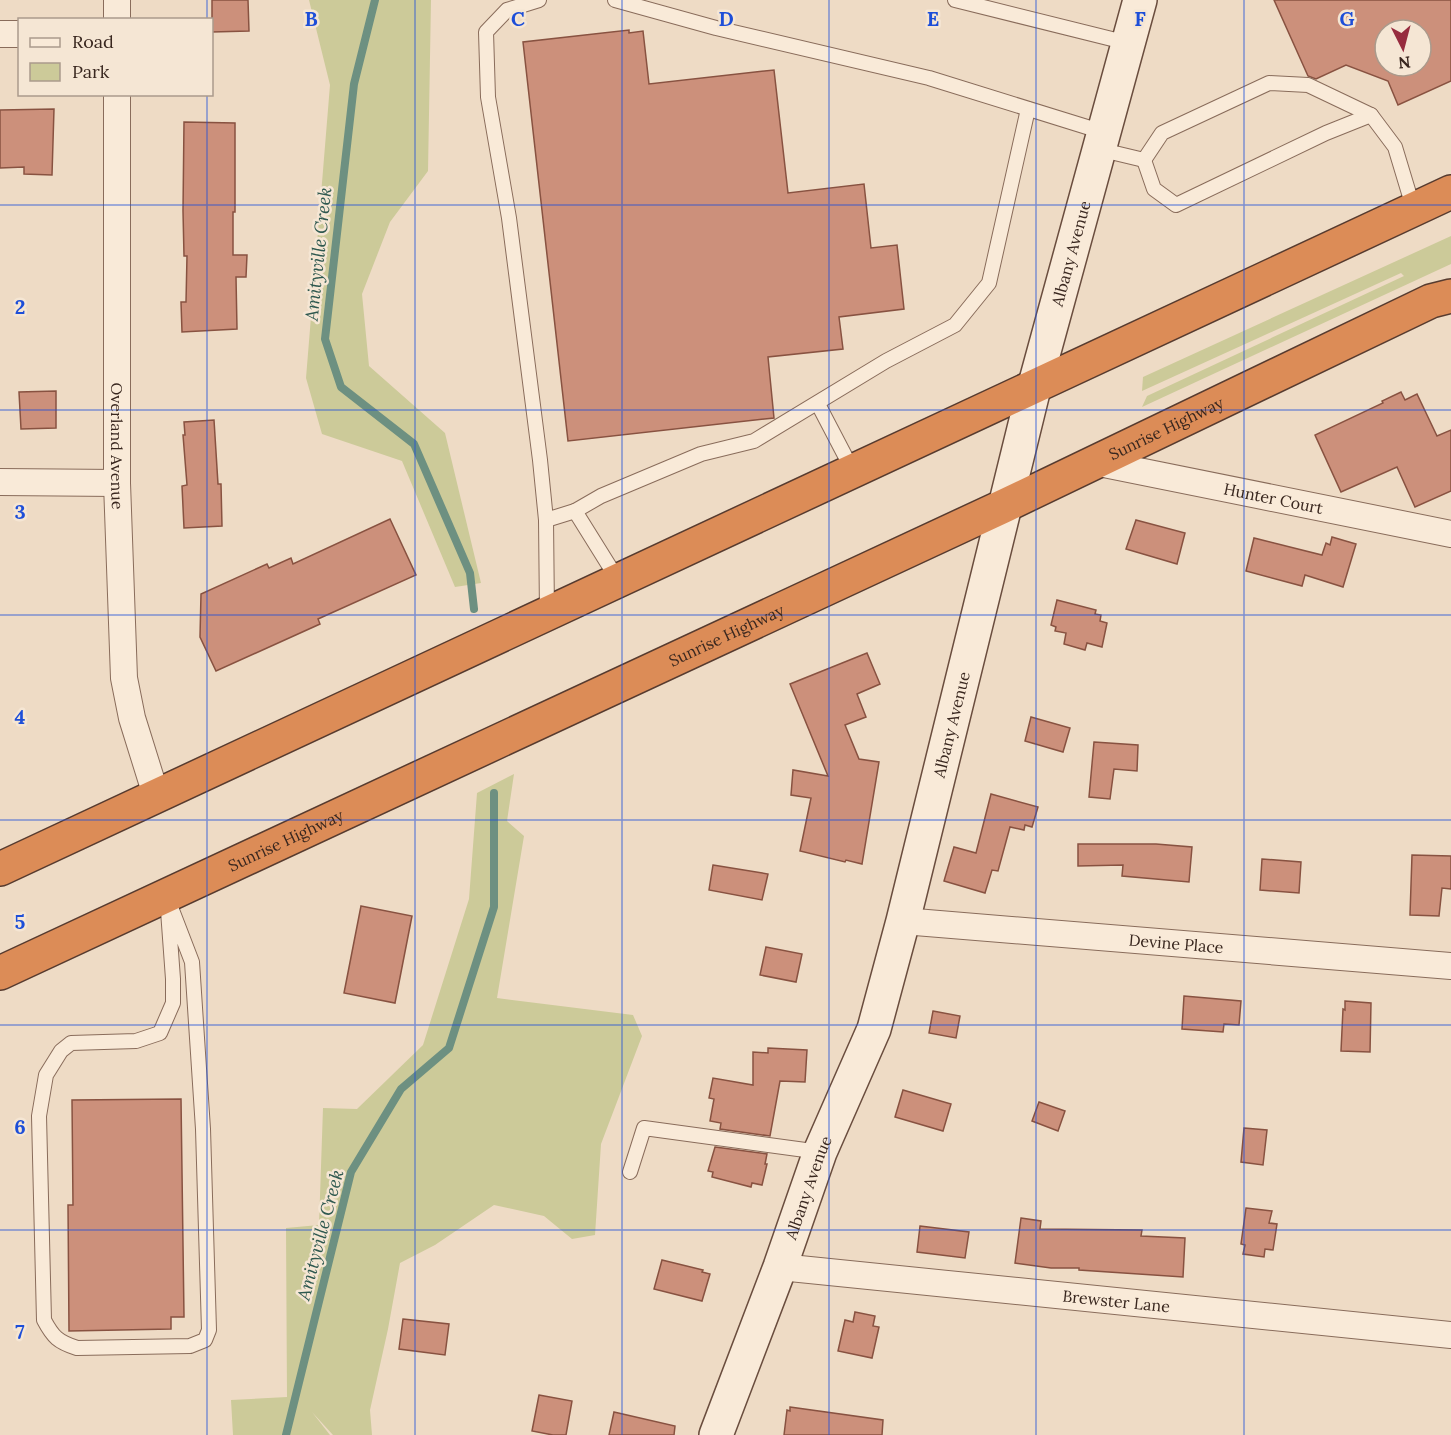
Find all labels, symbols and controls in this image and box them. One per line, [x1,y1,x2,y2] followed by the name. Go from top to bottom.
[304,6,318,31] text: B
[511,6,525,31] text: C
[718,6,734,31] text: D
[927,6,939,31] text: E
[1134,6,1146,31] text: F
[1339,6,1355,31] text: G
[18,18,213,96] legend
[1373,18,1433,78] north arrow
[72,30,114,53] text: Road
[1397,52,1412,74] text: N
[72,60,110,83] text: Park
[299,186,336,323] water label: Amityville Creek
[1047,198,1095,309] street label: Albany Avenue
[15,294,25,319] text: 2
[107,383,128,510] street label: Overland Avenue
[1105,392,1227,464] street label: Sunrise Highway
[1222,478,1326,518] street label: Hunter Court
[14,499,26,524] text: 3
[665,600,788,671] street label: Sunrise Highway
[928,669,974,781] street label: Albany Avenue
[15,704,26,729] text: 4
[225,804,347,876] street label: Sunrise Highway
[15,909,26,934] text: 5
[1128,930,1225,957] street label: Devine Place
[14,1114,26,1139] text: 6
[780,1132,836,1243] street label: Albany Avenue
[291,1167,348,1304] water label: Amityville Creek
[1062,1286,1171,1316] street label: Brewster Lane
[15,1319,25,1344] text: 7

